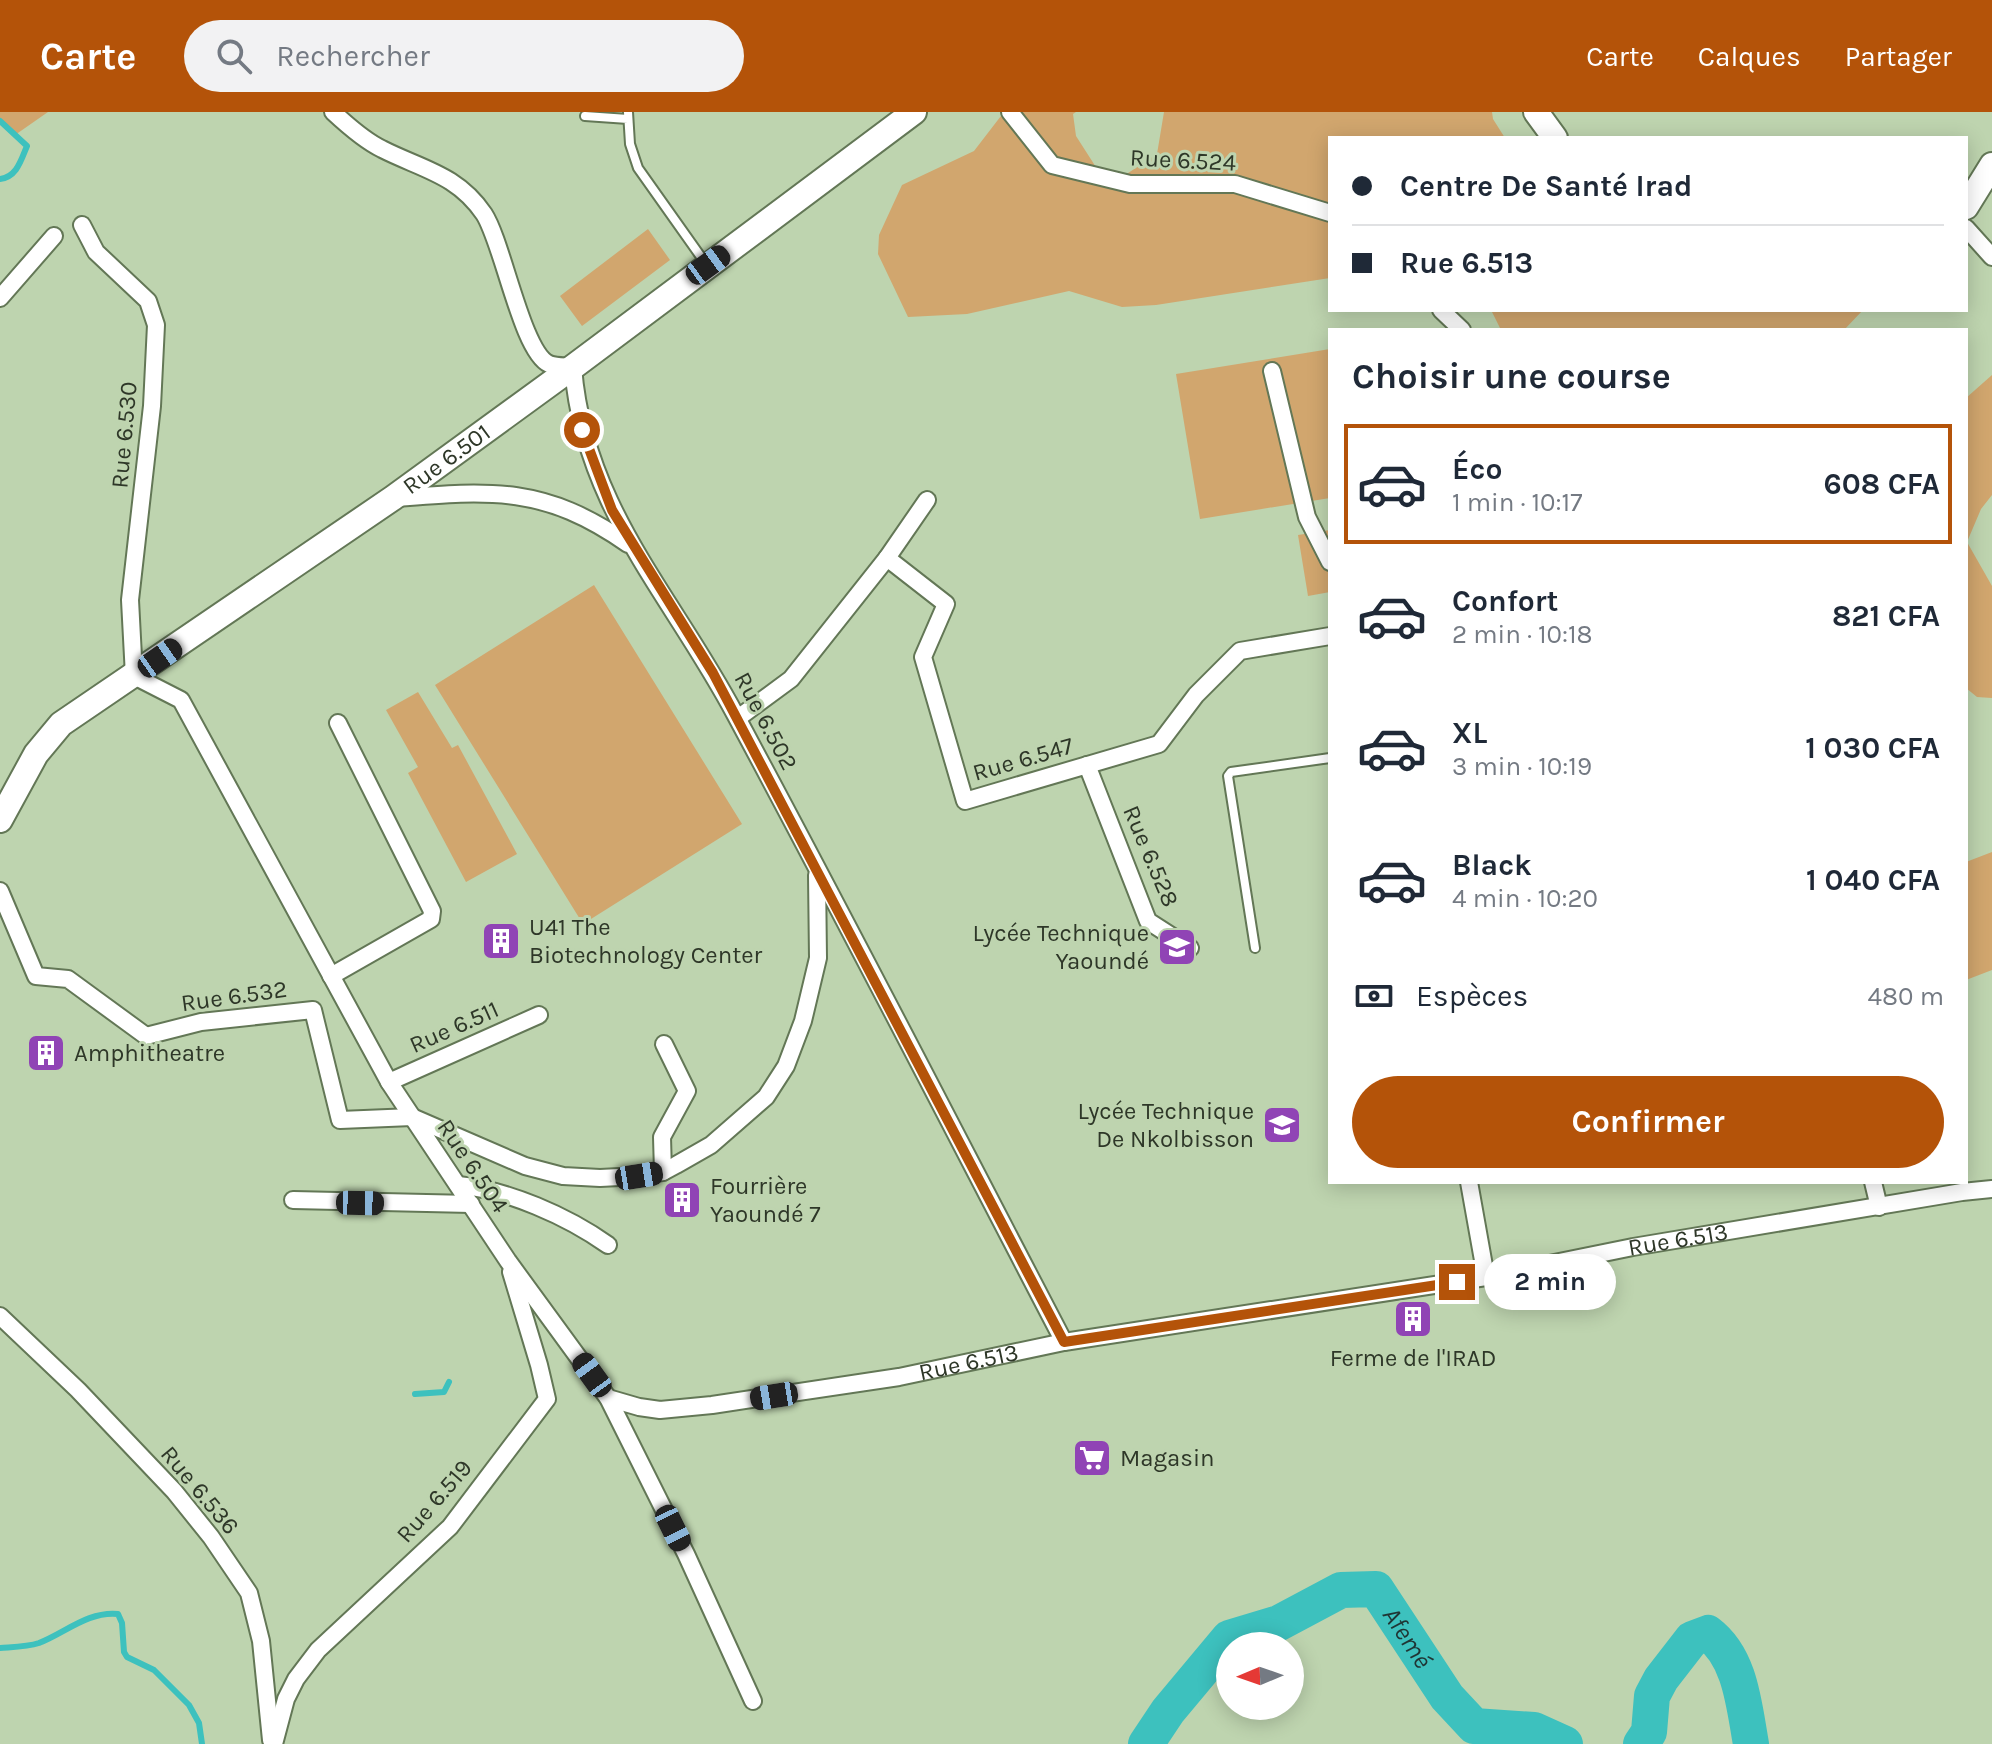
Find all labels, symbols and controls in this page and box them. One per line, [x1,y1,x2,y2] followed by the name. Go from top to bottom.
[184,20,744,92] search box
[40,34,136,79] text: Carte
[212,34,256,78] icon: search
[276,38,430,74] text: Rechercher
[1586,40,1654,73] text: Carte
[1698,40,1801,73] text: Calques
[1845,40,1952,73] text: Partager
[1129,143,1237,177] street label: Rue 6.524
[1400,168,1692,204] text: Centre De Santé Irad
[682,241,734,289] car
[1400,245,1533,281] text: Rue 6.513
[1352,355,1671,397] text: Choisir une course
[105,380,143,490] street label: Rue 6.530
[564,412,600,448] route start
[397,418,496,500] street label: Rue 6.501
[1356,448,1428,520] icon: car
[1452,451,1502,487] text: Éco
[1824,466,1940,502] text: 608 CFA
[1452,487,1582,518] text: 1 min · 10:17
[1356,580,1428,652] icon: car
[1452,583,1558,619] text: Confort
[1832,598,1940,634] text: 821 CFA
[1452,619,1593,650] text: 2 min · 10:18
[133,634,187,682] car
[729,667,803,775] street label: Rue 6.502
[1356,712,1428,784] icon: car
[1452,715,1487,751] text: XL
[1805,730,1940,766] text: 1 030 CFA
[969,731,1077,787] street label: Rue 6.547
[1452,751,1592,782] text: 3 min · 10:19
[1117,801,1185,911] street label: Rue 6.528
[1356,844,1428,916] icon: car
[1452,847,1532,883] text: Black
[1806,862,1940,898] text: 1 040 CFA
[1452,883,1598,914] text: 4 min · 10:20
[529,913,763,969] place label: U41 The Biotechnology Center
[973,919,1149,975] place label: Lycée Technique Yaoundé
[480,920,522,962] building icon: U41 The Biotechnology Center
[1156,926,1198,968] school or university icon: Lycée Technique Yaoundé
[1352,974,1396,1018] icon: cash
[179,975,289,1017] street label: Rue 6.532
[1416,978,1528,1014] text: Espèces
[1868,981,1944,1012] text: 480 m
[405,995,503,1059] street label: Rue 6.511
[25,1032,67,1074] building icon: Amphitheatre
[74,1039,225,1067] place label: Amphitheatre
[1352,1076,1944,1168] button: Confirmer
[1078,1097,1254,1153] place label: Lycée Technique De Nkolbisson
[1261,1104,1303,1146] school or university icon: Lycée Technique De Nkolbisson
[432,1114,514,1218] street label: Rue 6.504
[613,1160,665,1192] car
[710,1172,821,1228] place label: Fourrière Yaoundé 7
[661,1179,703,1221] building icon: Fourrière Yaoundé 7
[336,1191,384,1215] car
[1626,1217,1730,1262] street label: Rue 6.513
[1485,1254,1617,1310] callout: 2 min
[1439,1264,1475,1300] route end
[1514,1266,1586,1297] text: 2 min
[1392,1298,1434,1340] building icon: Ferme de l'IRAD
[916,1338,1021,1386] street label: Rue 6.513
[1330,1344,1496,1372] place label: Ferme de l'IRAD
[568,1349,616,1401] car
[748,1380,800,1412] car
[1071,1437,1113,1479] supermarket icon: Magasin
[155,1440,245,1540] street label: Rue 6.536
[1120,1444,1215,1472] place label: Magasin
[390,1454,478,1548] street label: Rue 6.519
[652,1501,694,1555] car
[1376,1601,1439,1674] water label: Afemé
[1216,1632,1304,1720] north arrow
[1216,1632,1304,1720] map controls

